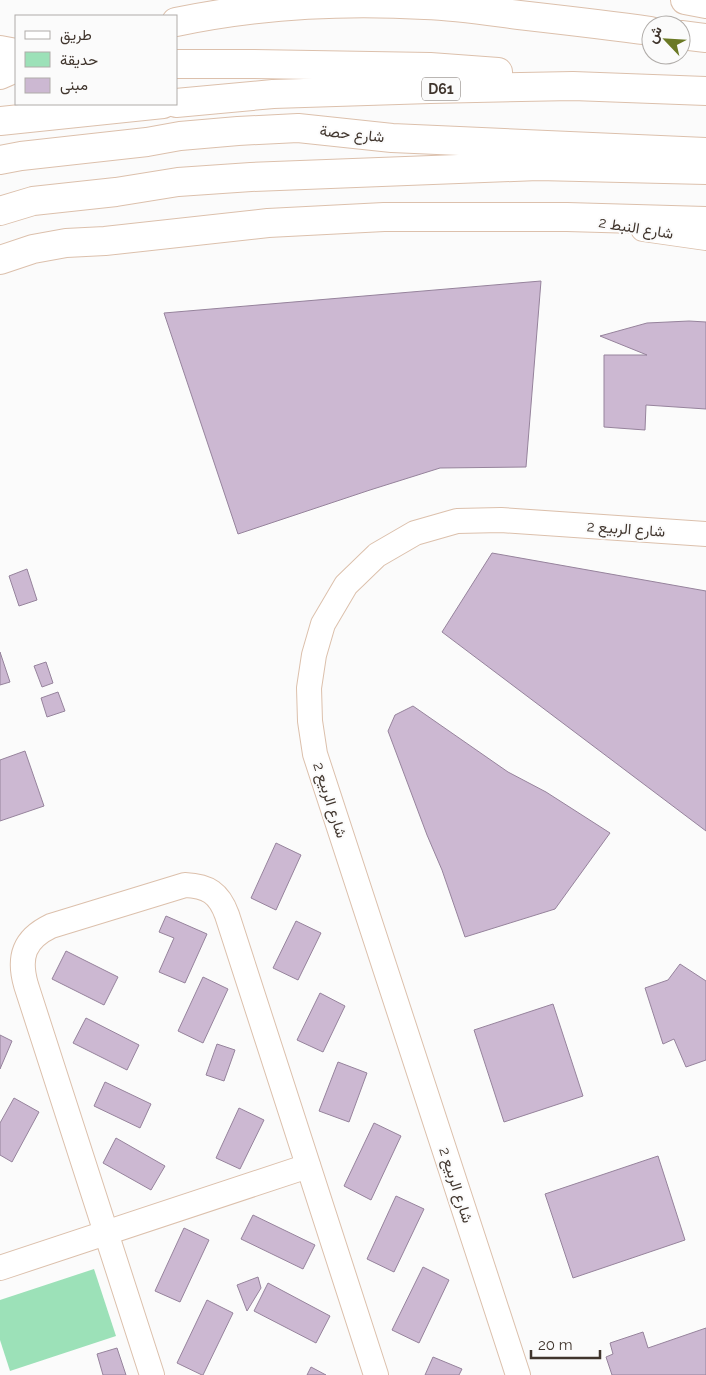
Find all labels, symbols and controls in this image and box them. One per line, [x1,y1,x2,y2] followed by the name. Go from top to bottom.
[15,15,178,105] legend
[641,15,691,65] north arrow
[643,23,666,46] text: ش
[60,26,92,45] text: طريق
[60,51,98,69] text: حديقة
[60,76,88,95] text: مبنى
[422,78,460,100] road number: D61
[319,122,385,148] street label: شارع حصة
[597,213,675,245] street label: شارع النبط 2
[586,517,666,543] street label: شارع الربيع 2
[307,760,351,841] street label: شارع الربيع 2
[433,1145,477,1226] street label: شارع الربيع 2
[531,1328,600,1360] scale bar
[538,1336,573,1354] text: 20 m

